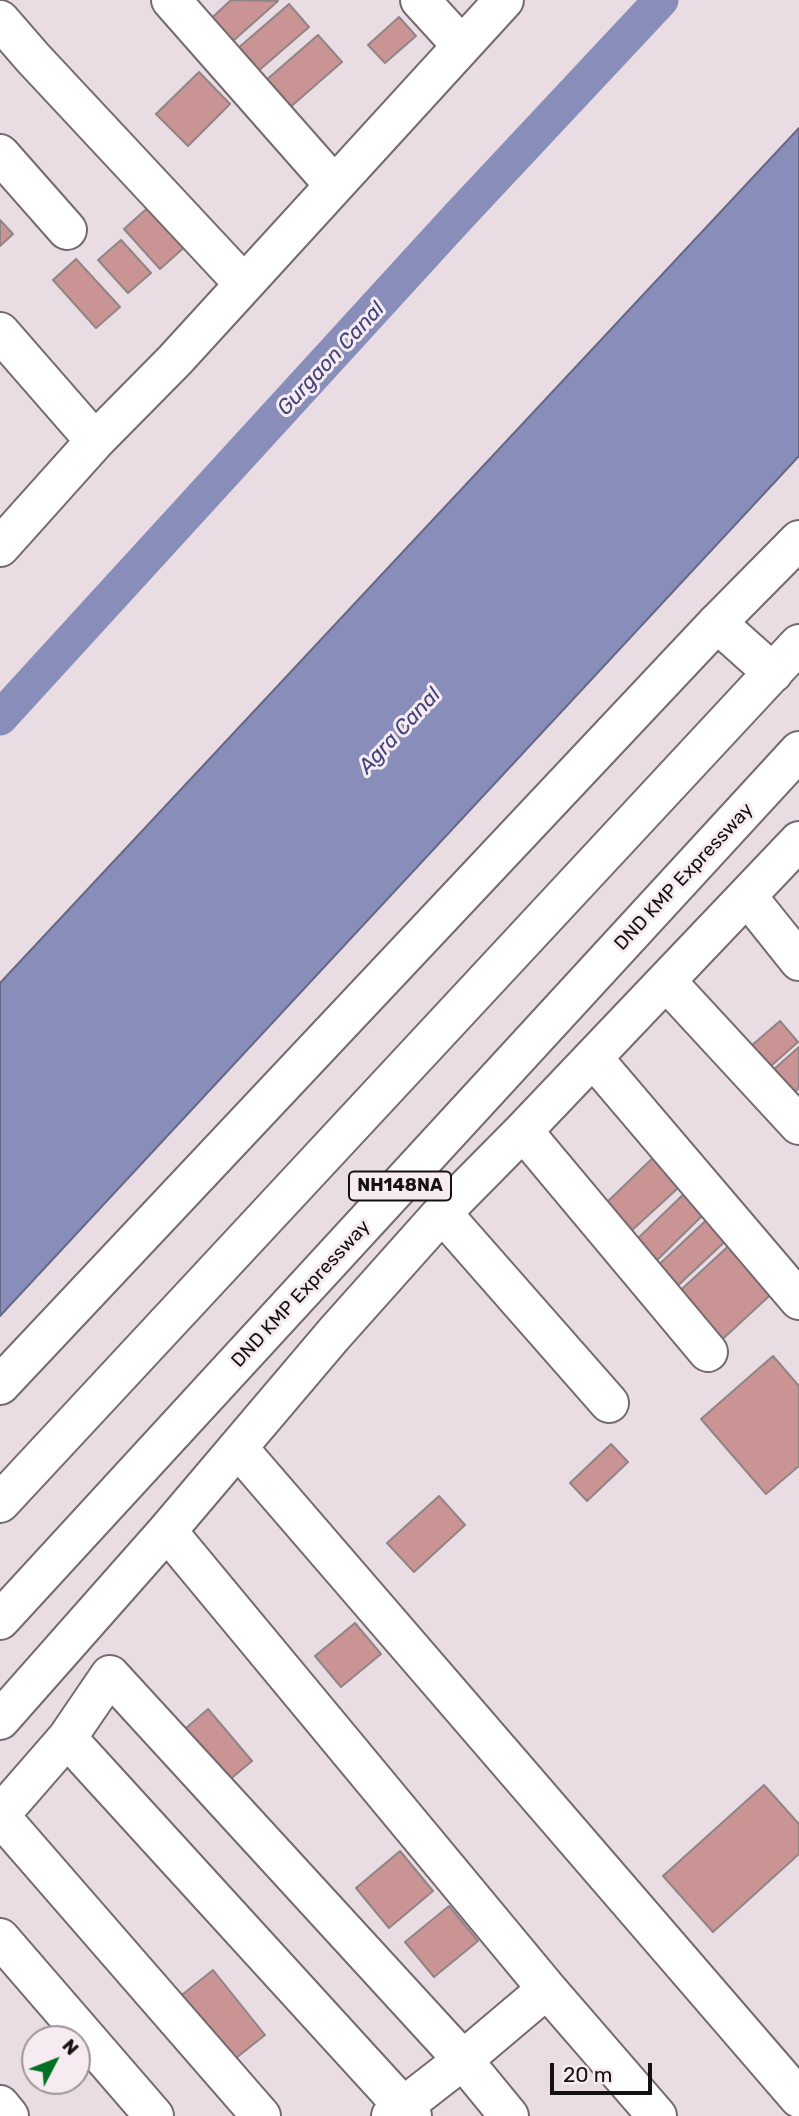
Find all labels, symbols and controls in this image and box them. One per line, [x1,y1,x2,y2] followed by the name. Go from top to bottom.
[272,297,390,421] water label: Gurgaon Canal
[354,683,446,779] water label: Agra Canal
[610,799,758,955] street label: DND KMP Expressway
[349,1171,451,1200] road number: NH148NA
[227,1216,375,1372] street label: DND KMP Expressway
[21,2025,91,2095] north arrow
[57,2034,84,2060] text: N
[554,2050,656,2094] scale bar
[563,2062,612,2087] text: 20 m

